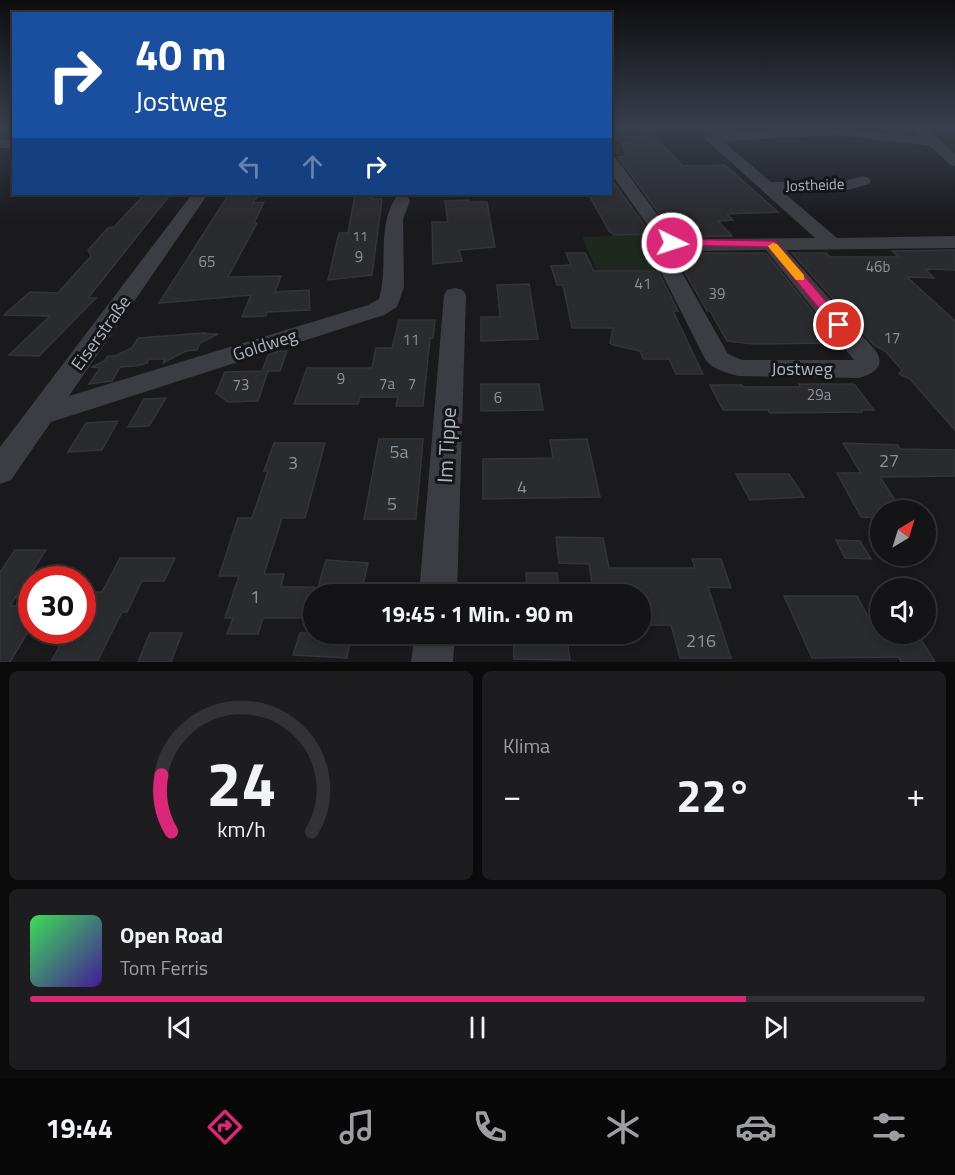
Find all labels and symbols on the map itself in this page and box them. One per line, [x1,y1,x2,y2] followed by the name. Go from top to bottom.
[785,172,845,197] street label: Jostheide
[640,211,704,275] position arrow
[352,225,368,246] house number: 11
[355,245,363,268] house number: 9
[199,250,215,273] house number: 65
[866,255,890,278] house number: 46b
[635,272,651,295] house number: 41
[709,282,725,305] house number: 39
[64,290,137,376] street label: Eiserstraße
[813,299,864,350] pin
[229,321,301,368] street label: Goldweg
[884,326,900,349] house number: 17
[403,328,419,351] house number: 11
[771,355,833,382] street label: Jostweg
[337,367,345,390] house number: 9
[379,372,395,395] house number: 7a
[408,372,416,395] house number: 7
[233,373,249,396] house number: 73
[807,383,832,406] house number: 29a
[494,386,502,409] house number: 6
[428,406,464,484] street label: Im Tippe
[389,438,409,465] house number: 5a
[879,447,899,474] house number: 27
[288,449,298,476] house number: 3
[517,473,527,500] house number: 4
[387,490,397,517] house number: 5
[870,500,936,566] north arrow
[18,566,96,644] speed limit sign: 30
[250,583,260,610] house number: 1
[686,627,716,654] house number: 216

